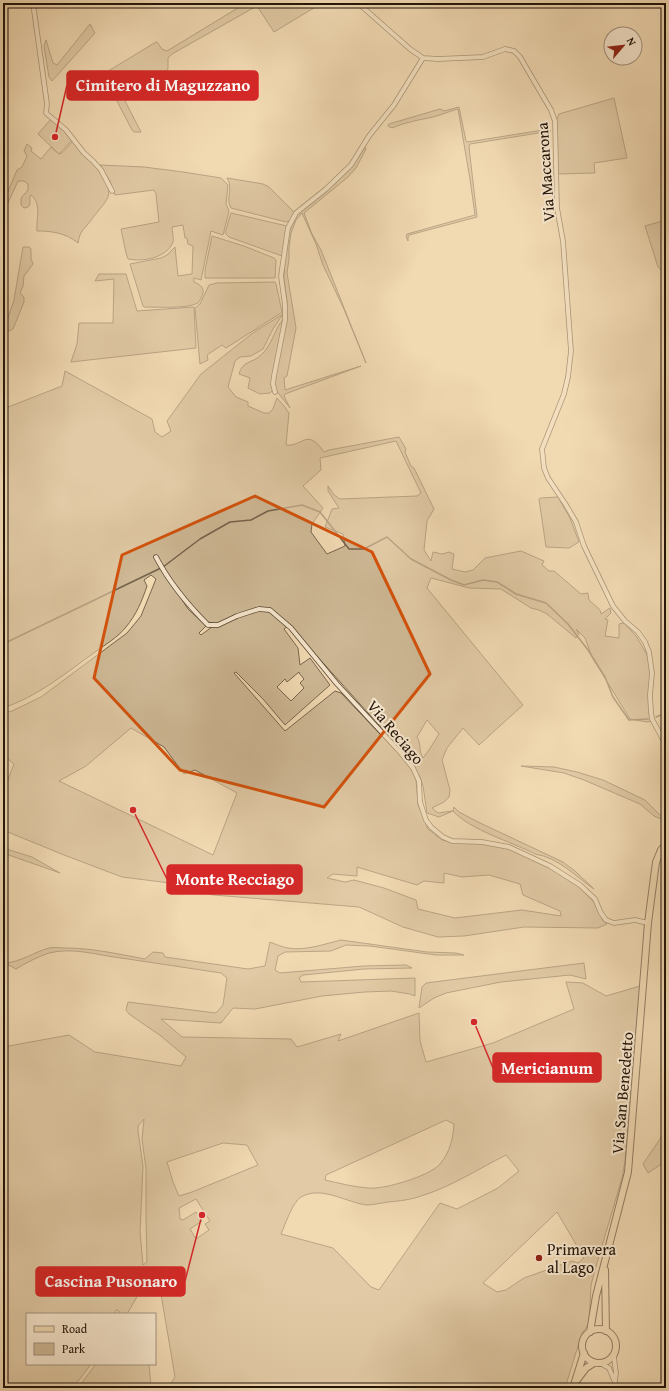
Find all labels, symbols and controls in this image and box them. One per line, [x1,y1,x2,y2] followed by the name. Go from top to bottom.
[603,26,643,66] north arrow
[623,34,641,49] text: N
[67,71,258,100] callout: Cimitero di Maguzzano
[76,72,250,97] text: Cimitero di Maguzzano
[530,121,560,222] street label: Via Maccarona
[362,694,430,770] street label: Via Reciago
[167,865,302,894] callout: Monte Recciago
[176,866,294,891] text: Monte Recciago
[605,1031,639,1155] street label: Via San Benedetto
[493,1053,601,1082] callout: Mericianum
[501,1055,594,1080] text: Mericianum
[547,1237,617,1279] place label: Primavera al Lago
[534,1253,544,1263] marker: Primavera al Lago
[36,1267,185,1296] callout: Cascina Pusonaro
[45,1268,177,1293] text: Cascina Pusonaro
[26,1313,156,1365] legend
[62,1320,88,1337] text: Road
[62,1340,86,1357] text: Park

